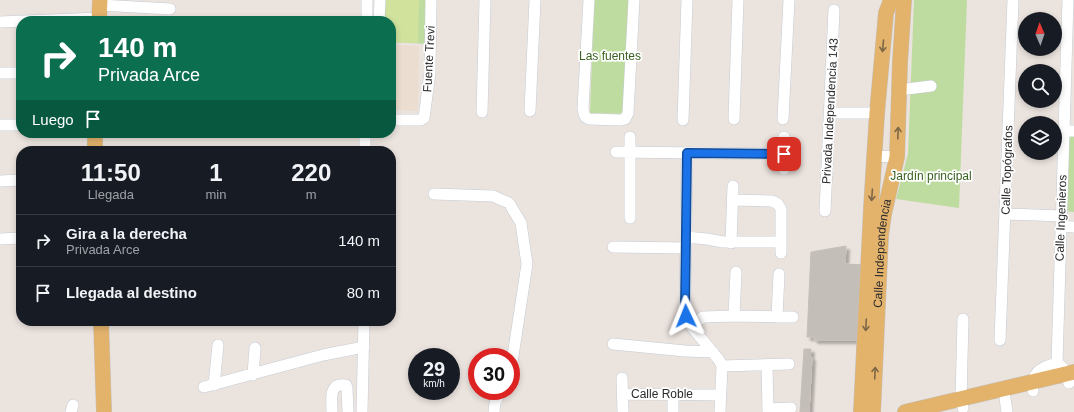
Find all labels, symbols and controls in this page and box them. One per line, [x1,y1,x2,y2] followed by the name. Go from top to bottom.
[1018,12,1062,56] north arrow
[1018,12,1062,160] map controls
[420,25,438,93] street label: Fuente Trevi
[32,32,84,84] icon: right
[98,32,177,63] text: 140 m
[819,37,841,184] street label: Privada Independencia 143
[880,39,887,52] one-way arrow
[579,49,641,63] park label: Las fuentes
[1018,64,1062,108] button: search
[98,65,200,85] text: Privada Arce
[82,108,104,130] icon: arrive
[32,111,74,128] text: Luego
[1018,116,1062,160] button: layers
[998,125,1016,215] street label: Calle Topógrafos
[894,127,902,140] one-way arrow
[767,137,801,171] pin
[773,143,795,165] icon: arrive
[81,159,141,186] text: 11:50
[209,159,223,186] text: 1
[291,159,331,186] text: 220
[890,169,972,183] park label: Jardín principal
[1052,174,1070,262] street label: Calle Ingenieros
[88,187,134,202] text: Llegada
[206,187,226,202] text: min
[306,187,317,202] text: m
[869,188,876,201] one-way arrow
[871,197,894,308] street label: Calle Independencia
[66,225,187,242] text: Gira a la derecha
[32,230,54,252] icon: right
[338,232,380,249] text: 140 m
[66,242,140,257] text: Privada Arce
[32,282,54,304] icon: arrive
[66,284,197,301] text: Llegada al destino
[347,284,380,301] text: 80 m
[665,295,707,337] position arrow
[862,318,869,331] one-way arrow
[468,348,520,400] speed limit sign: 30
[423,358,445,380] text: 29
[871,367,878,380] one-way arrow
[423,378,445,389] text: km/h
[631,387,693,401] street label: Calle Roble

